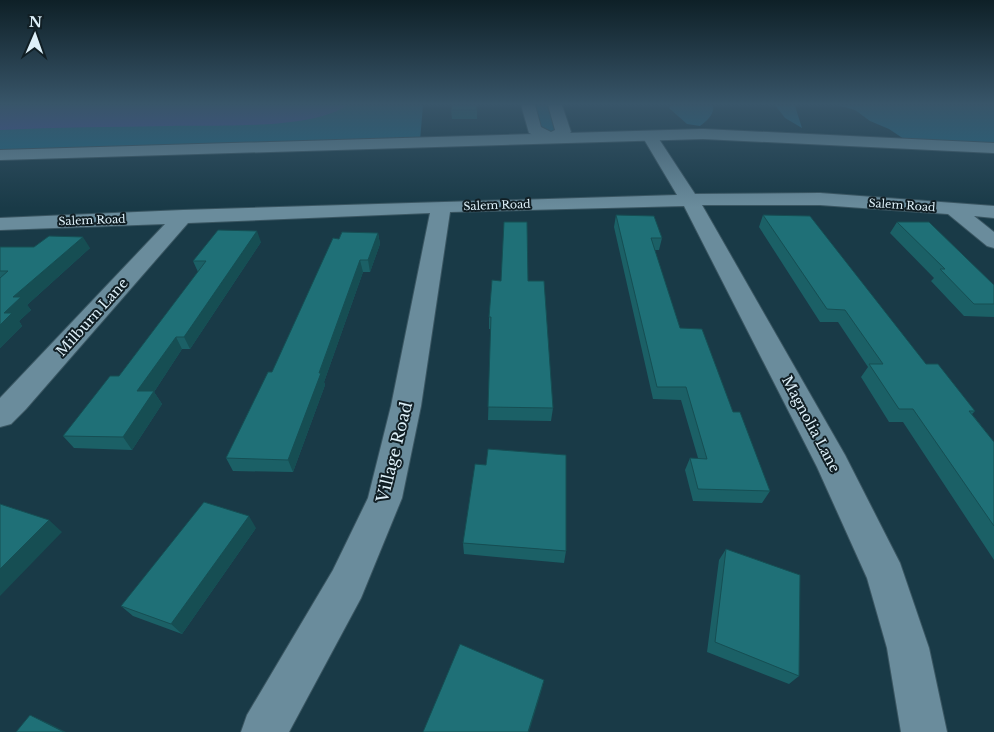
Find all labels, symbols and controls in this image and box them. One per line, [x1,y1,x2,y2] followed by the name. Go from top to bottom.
[10,10,60,60] north arrow
[29,13,42,31] text: N
[868,196,937,214] street label: Salem Road
[463,197,531,213] street label: Salem Road
[58,212,126,228] street label: Salem Road
[52,274,132,360] street label: Milburn Lane
[778,373,844,475] street label: Magnolia Lane
[372,399,416,505] street label: Village Road

